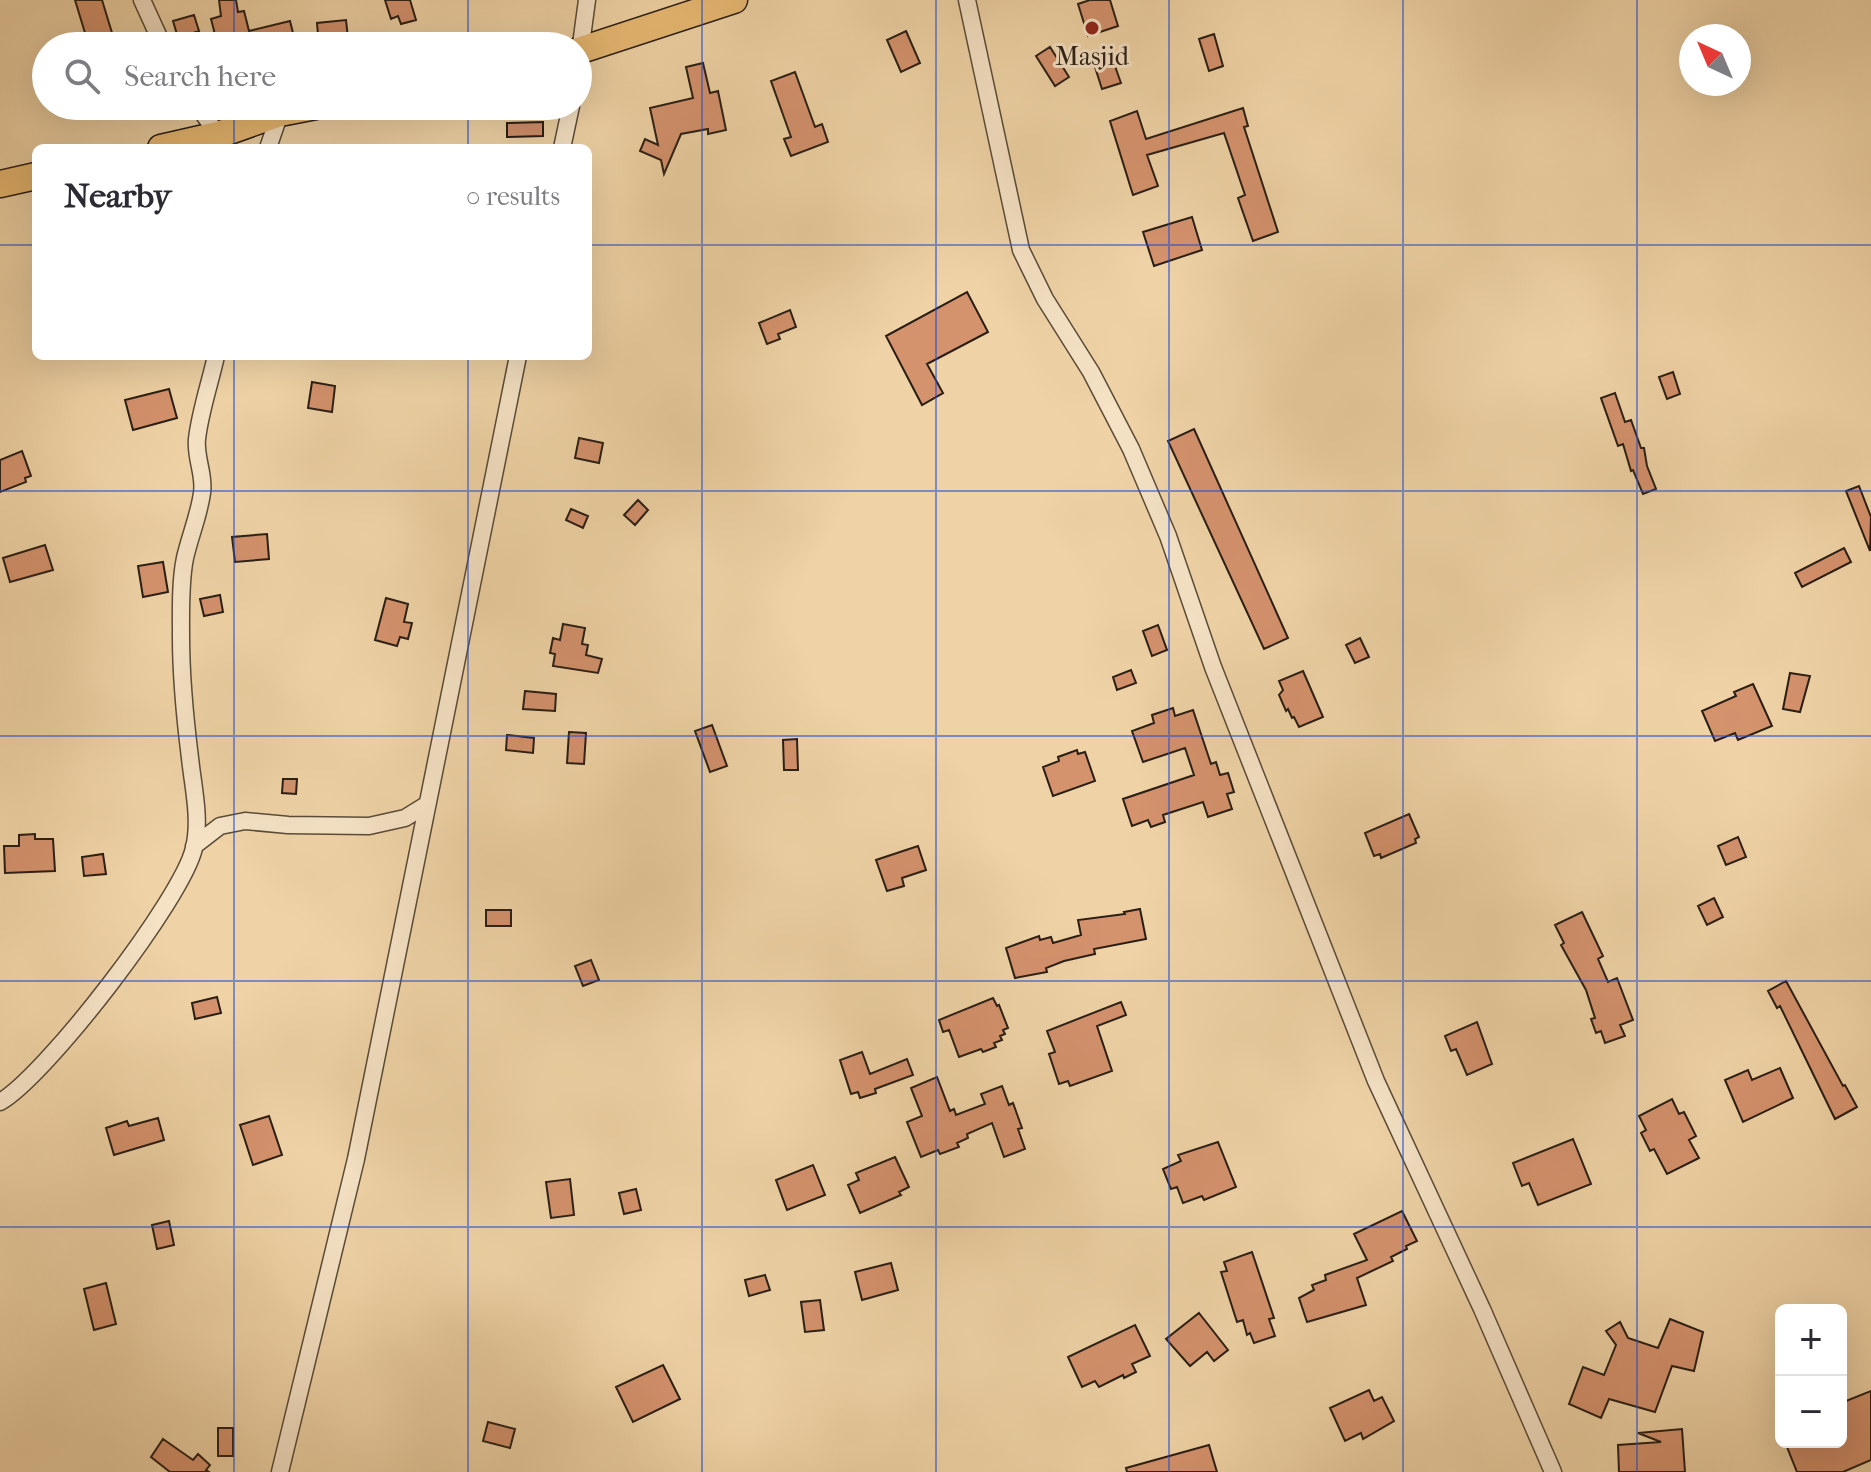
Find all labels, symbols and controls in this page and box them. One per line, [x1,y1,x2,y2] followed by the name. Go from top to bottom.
[1083,19,1101,37] marker: Masjid
[1679,24,1751,96] north arrow
[32,32,592,120] search box
[1055,41,1130,72] place label: Masjid
[60,54,104,98] icon: search
[124,59,276,94] text: Search here
[64,176,171,216] text: Nearby
[466,181,560,212] text: 0 results
[1775,1304,1847,1448] map controls
[1775,1304,1847,1376] button: +
[1775,1376,1847,1448] button: −

